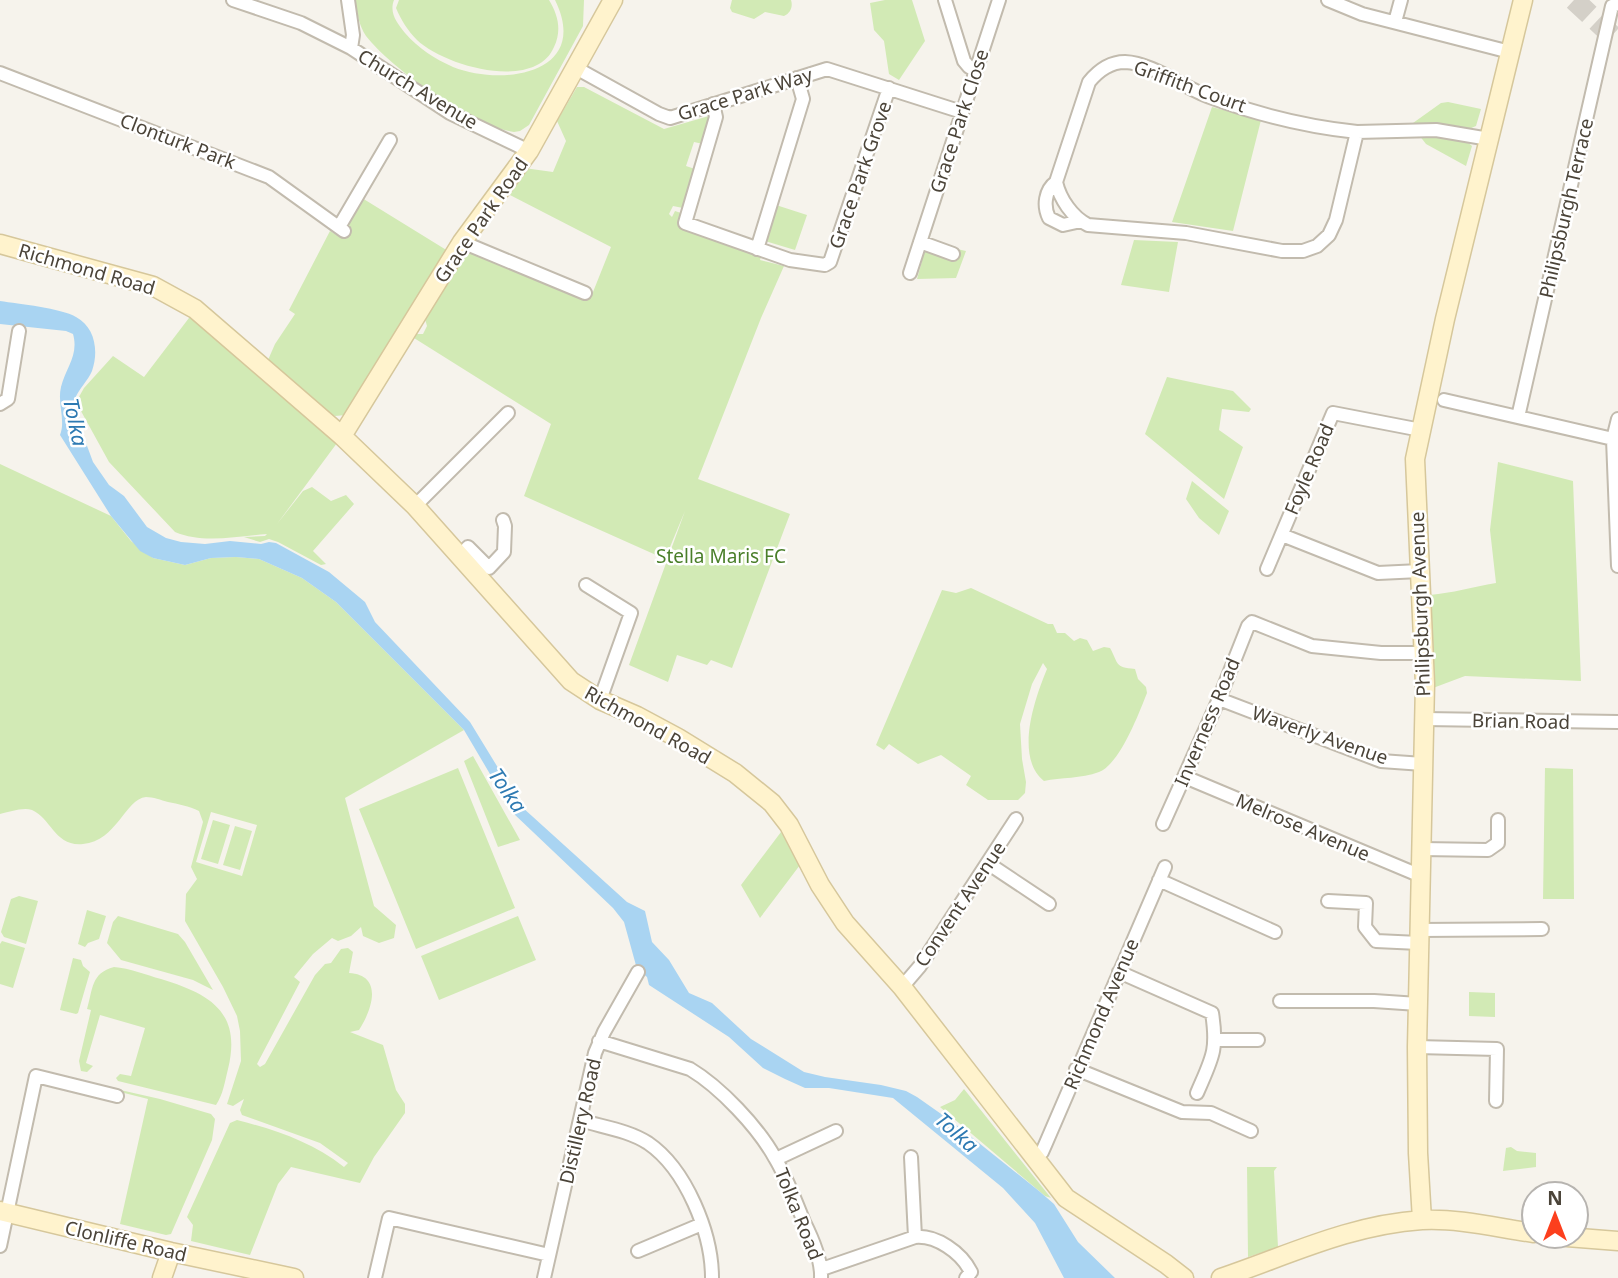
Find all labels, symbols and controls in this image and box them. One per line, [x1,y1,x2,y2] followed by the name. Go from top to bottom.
[353,43,483,135] street label: Church Avenue
[923,46,995,196] street label: Grace Park Close
[1130,54,1250,118] street label: Griffith Court
[675,61,816,127] street label: Grace Park Way
[823,98,897,252] street label: Grace Park Grove
[116,107,240,175] street label: Clonturk Park
[1533,115,1599,301] street label: Philipsburgh Terrace
[428,152,534,288] street label: Grace Park Road
[16,237,158,301] street label: Richmond Road
[57,395,95,449] water label: Tolka
[1278,419,1340,519] street label: Foyle Road
[1404,511,1436,697] street label: Philipsburgh Avenue
[656,543,786,569] park label: Stella Maris FC
[1168,654,1246,790] street label: Inverness Road
[580,679,716,771] street label: Richmond Road
[1248,700,1392,770] street label: Waverly Avenue
[1472,707,1570,735] street label: Brian Road
[483,762,533,818] water label: Tolka
[1232,787,1374,867] street label: Melrose Avenue
[908,836,1012,972] street label: Convent Avenue
[1057,934,1145,1094] street label: Richmond Avenue
[553,1056,607,1186] street label: Distillery Road
[929,1105,985,1159] water label: Tolka
[769,1164,829,1264] street label: Tolka Road
[1520,1180,1590,1250] north arrow
[1547,1185,1563,1211] text: N
[62,1214,190,1268] street label: Clonliffe Road

